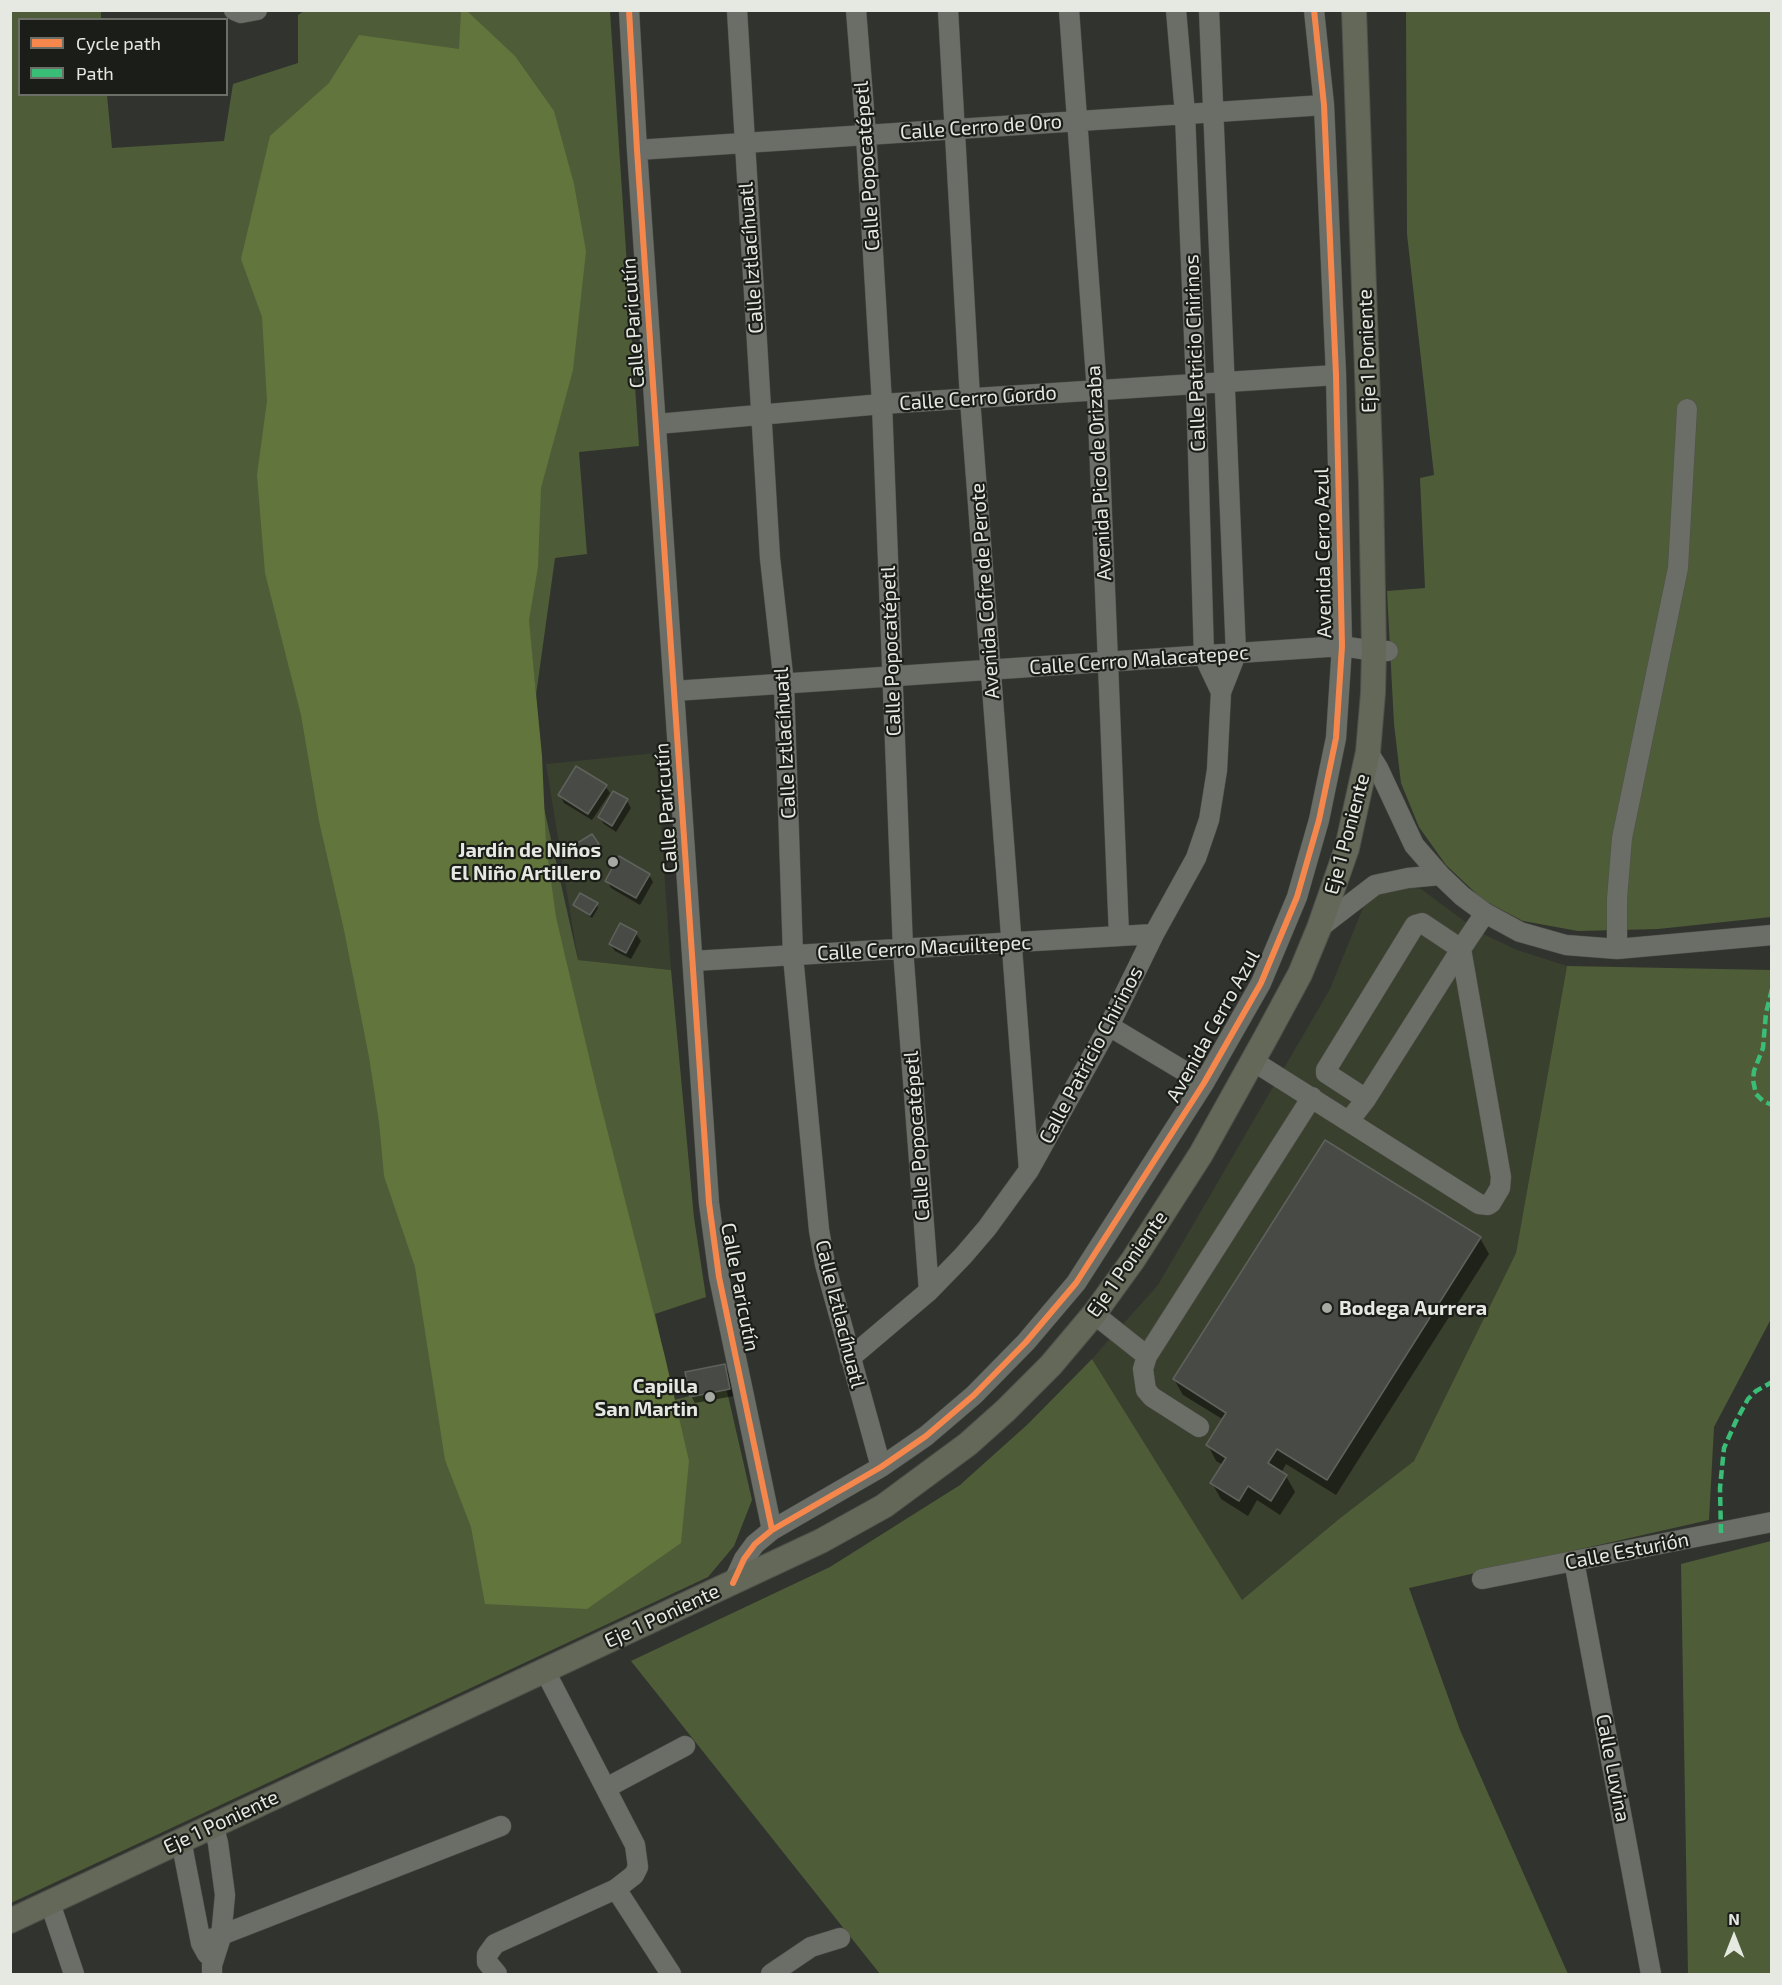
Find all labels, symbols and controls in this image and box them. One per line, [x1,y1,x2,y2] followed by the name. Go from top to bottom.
[18,18,228,96] legend
[76,32,161,54] text: Cycle path
[76,62,114,84] text: Path
[849,80,885,252] street label: Calle Popocatépetl
[899,109,1063,145] street label: Calle Cerro de Oro
[734,181,768,335] street label: Calle Iztlacíhuatl
[1180,254,1210,452] street label: Calle Patricio Chirinos
[616,257,650,389] street label: Calle Paricutín
[1353,289,1381,413] street label: Eje 1 Poniente
[1081,365,1117,581] street label: Avenida Pico de Orizaba
[898,381,1058,415] street label: Calle Cerro Gordo
[1310,468,1336,638] street label: Avenida Cerro Azul
[965,482,1005,700] street label: Avenida Cofre de Perote
[876,565,906,737] street label: Calle Popocatépetl
[1028,640,1250,680] street label: Calle Cerro Malacatepec
[769,667,801,819] street label: Calle Iztlacíhuatl
[649,742,683,874] street label: Calle Paricutín
[1319,771,1375,897] street label: Eje 1 Poniente
[451,838,601,885] place label: Jardín de Niños El Niño Artillero
[606,855,620,869] marker: Jardín de Niños El Niño Artillero
[816,930,1032,966] street label: Calle Cerro Macuiltepec
[1161,946,1265,1106] street label: Avenida Cerro Azul
[1034,962,1148,1148] street label: Calle Patricio Chirinos
[899,1050,935,1222] street label: Calle Popocatépetl
[1082,1206,1172,1322] street label: Eje 1 Poniente
[716,1221,764,1353] street label: Calle Paricutín
[810,1237,870,1391] street label: Calle Iztlacíhuatl
[1339,1296,1487,1320] place label: Bodega Aurrera
[1320,1301,1334,1315] marker: Bodega Aurrera
[595,1374,698,1421] place label: Capilla San Martin
[703,1390,717,1404] marker: Capilla San Martin
[1563,1527,1691,1575] street label: Calle Esturión
[601,1579,723,1653] street label: Eje 1 Poniente
[1591,1712,1635,1824] street label: Calle Luvina
[160,1785,282,1859] street label: Eje 1 Poniente
[1704,1907,1764,1967] north arrow
[1728,1909,1740,1928] text: N

